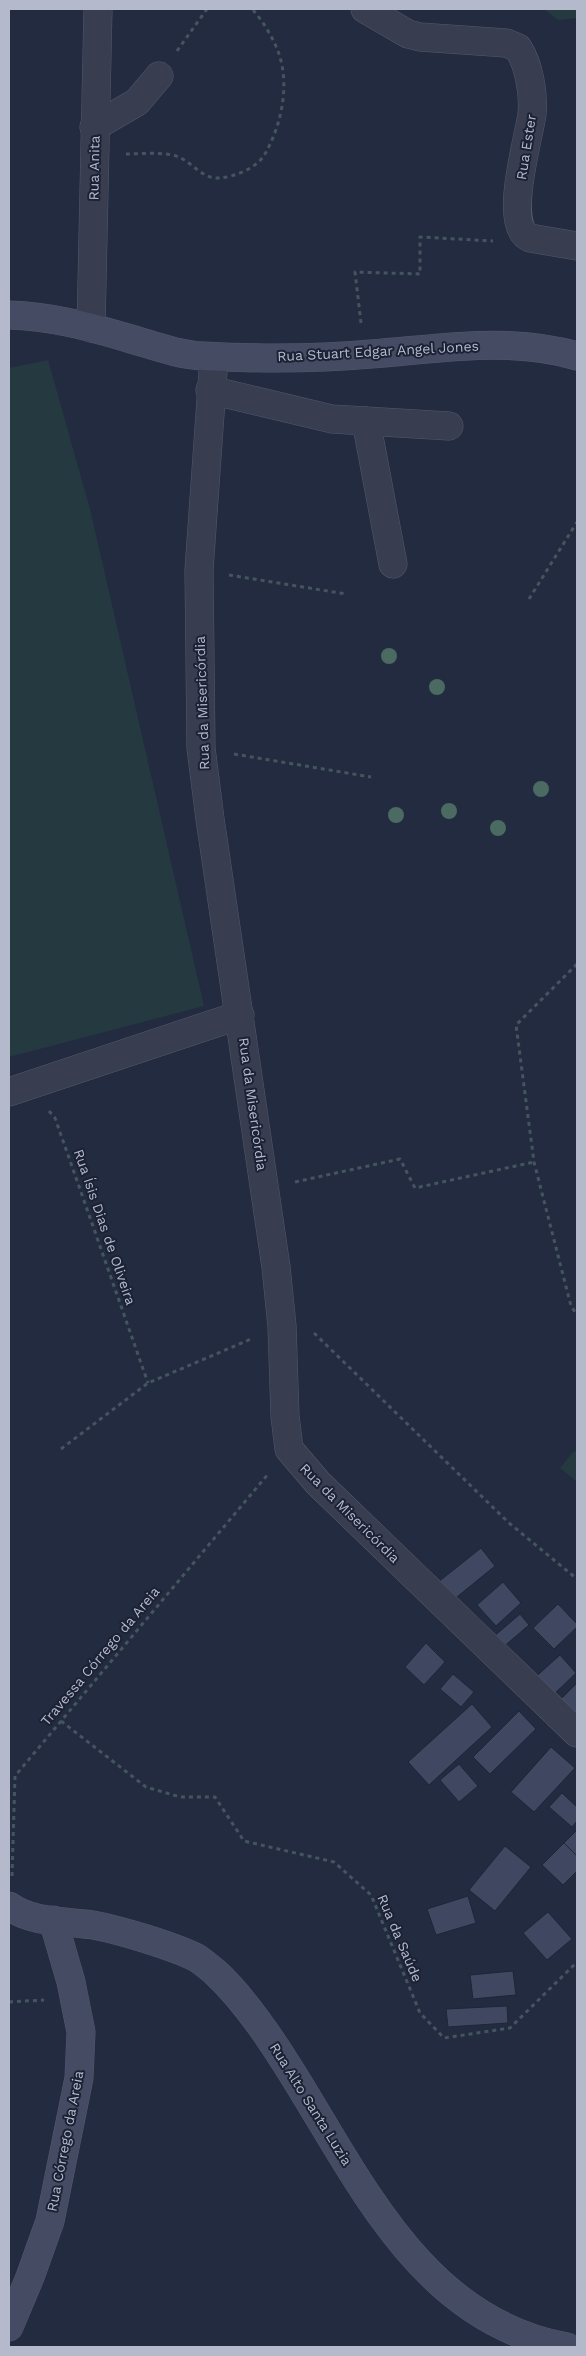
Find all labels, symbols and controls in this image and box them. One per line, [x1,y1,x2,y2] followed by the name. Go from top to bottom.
[513,113,539,181] street label: Rua Ester
[85,135,103,201] street label: Rua Anita
[277,338,479,364] street label: Rua Stuart Edgar Angel Jones
[192,636,212,770] street label: Rua da Misericórdia
[236,1037,270,1172] street label: Rua da Misericórdia
[71,1147,139,1307] street label: Rua Ísis Dias de Oliveira
[297,1460,403,1566] street label: Rua da Misericórdia
[37,1583,163,1729] street label: Travessa Córrego da Areia
[374,1892,426,1984] street label: Rua da Saúde
[267,2040,355,2168] street label: Rua Alto Santa Luzia
[43,2069,87,2213] street label: Rua Córrego da Areia

